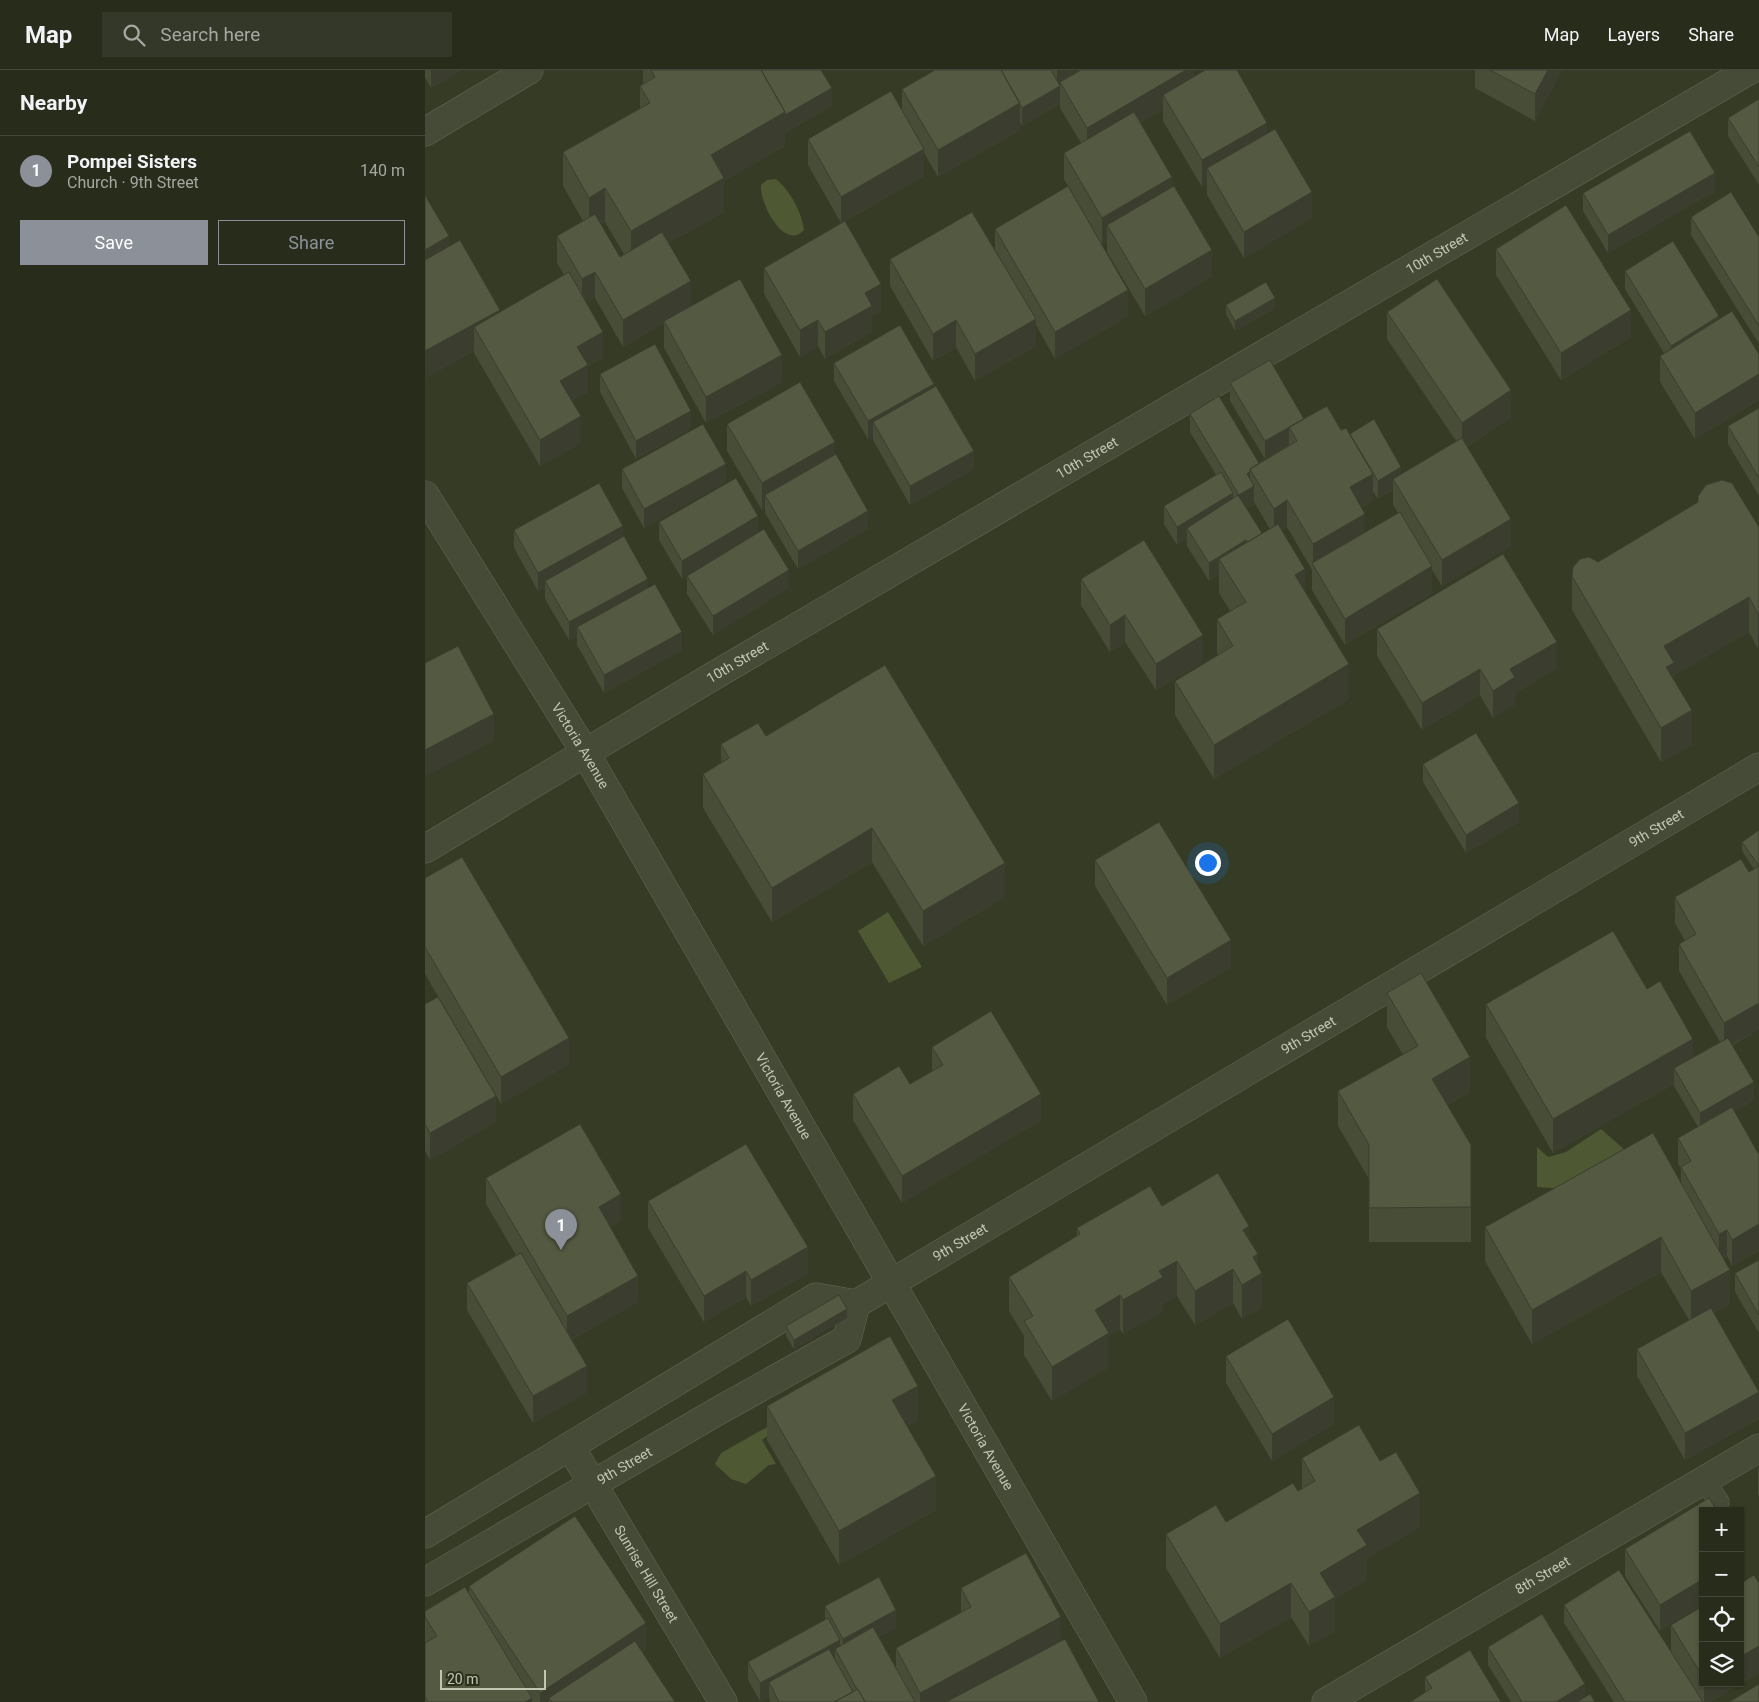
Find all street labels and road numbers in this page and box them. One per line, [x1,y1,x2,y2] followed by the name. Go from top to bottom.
[1403,229,1471,277] street label: 10th Street
[1053,433,1121,482] street label: 10th Street
[704,638,771,686] street label: 10th Street
[548,700,612,791] street label: Victoria Avenue
[1626,805,1687,850] street label: 9th Street
[1278,1012,1339,1057] street label: 9th Street
[752,1050,815,1142] street label: Victoria Avenue
[930,1219,991,1264] street label: 9th Street
[955,1401,1017,1493] street label: Victoria Avenue
[594,1443,655,1488] street label: 9th Street
[611,1522,682,1626] street label: Sunrise Hill Street
[1512,1553,1573,1597] street label: 8th Street

